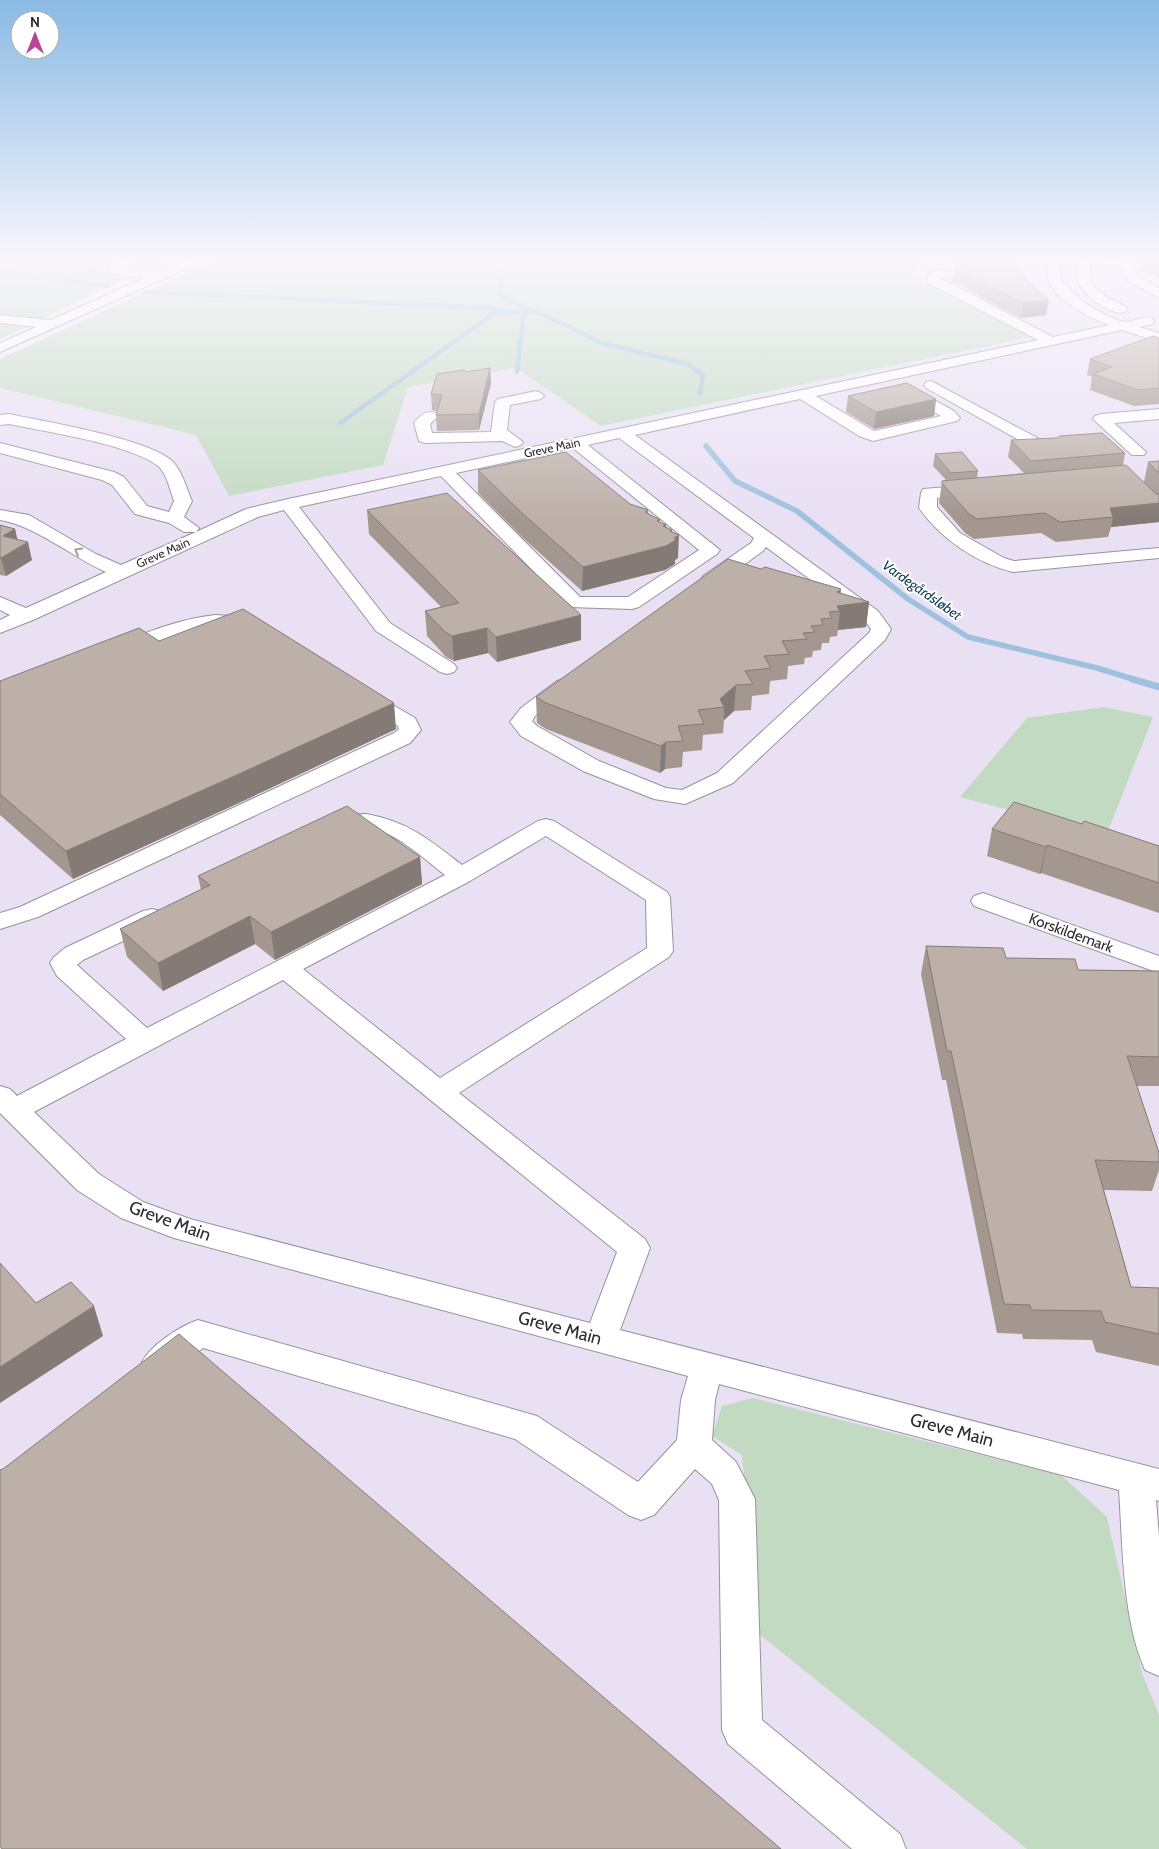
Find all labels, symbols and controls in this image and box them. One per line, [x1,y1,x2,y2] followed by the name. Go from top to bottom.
[10,10,60,60] north arrow
[30,13,40,31] text: N
[522,434,582,461] street label: Greve Main
[134,534,192,571] street label: Greve Main
[74,547,83,557] one-way arrow
[879,556,966,624] water label: Vardegårdsløbet
[1026,909,1116,957] street label: Korskildemark
[126,1196,214,1246] street label: Greve Main
[516,1306,604,1350] street label: Greve Main
[908,1408,996,1452] street label: Greve Main

